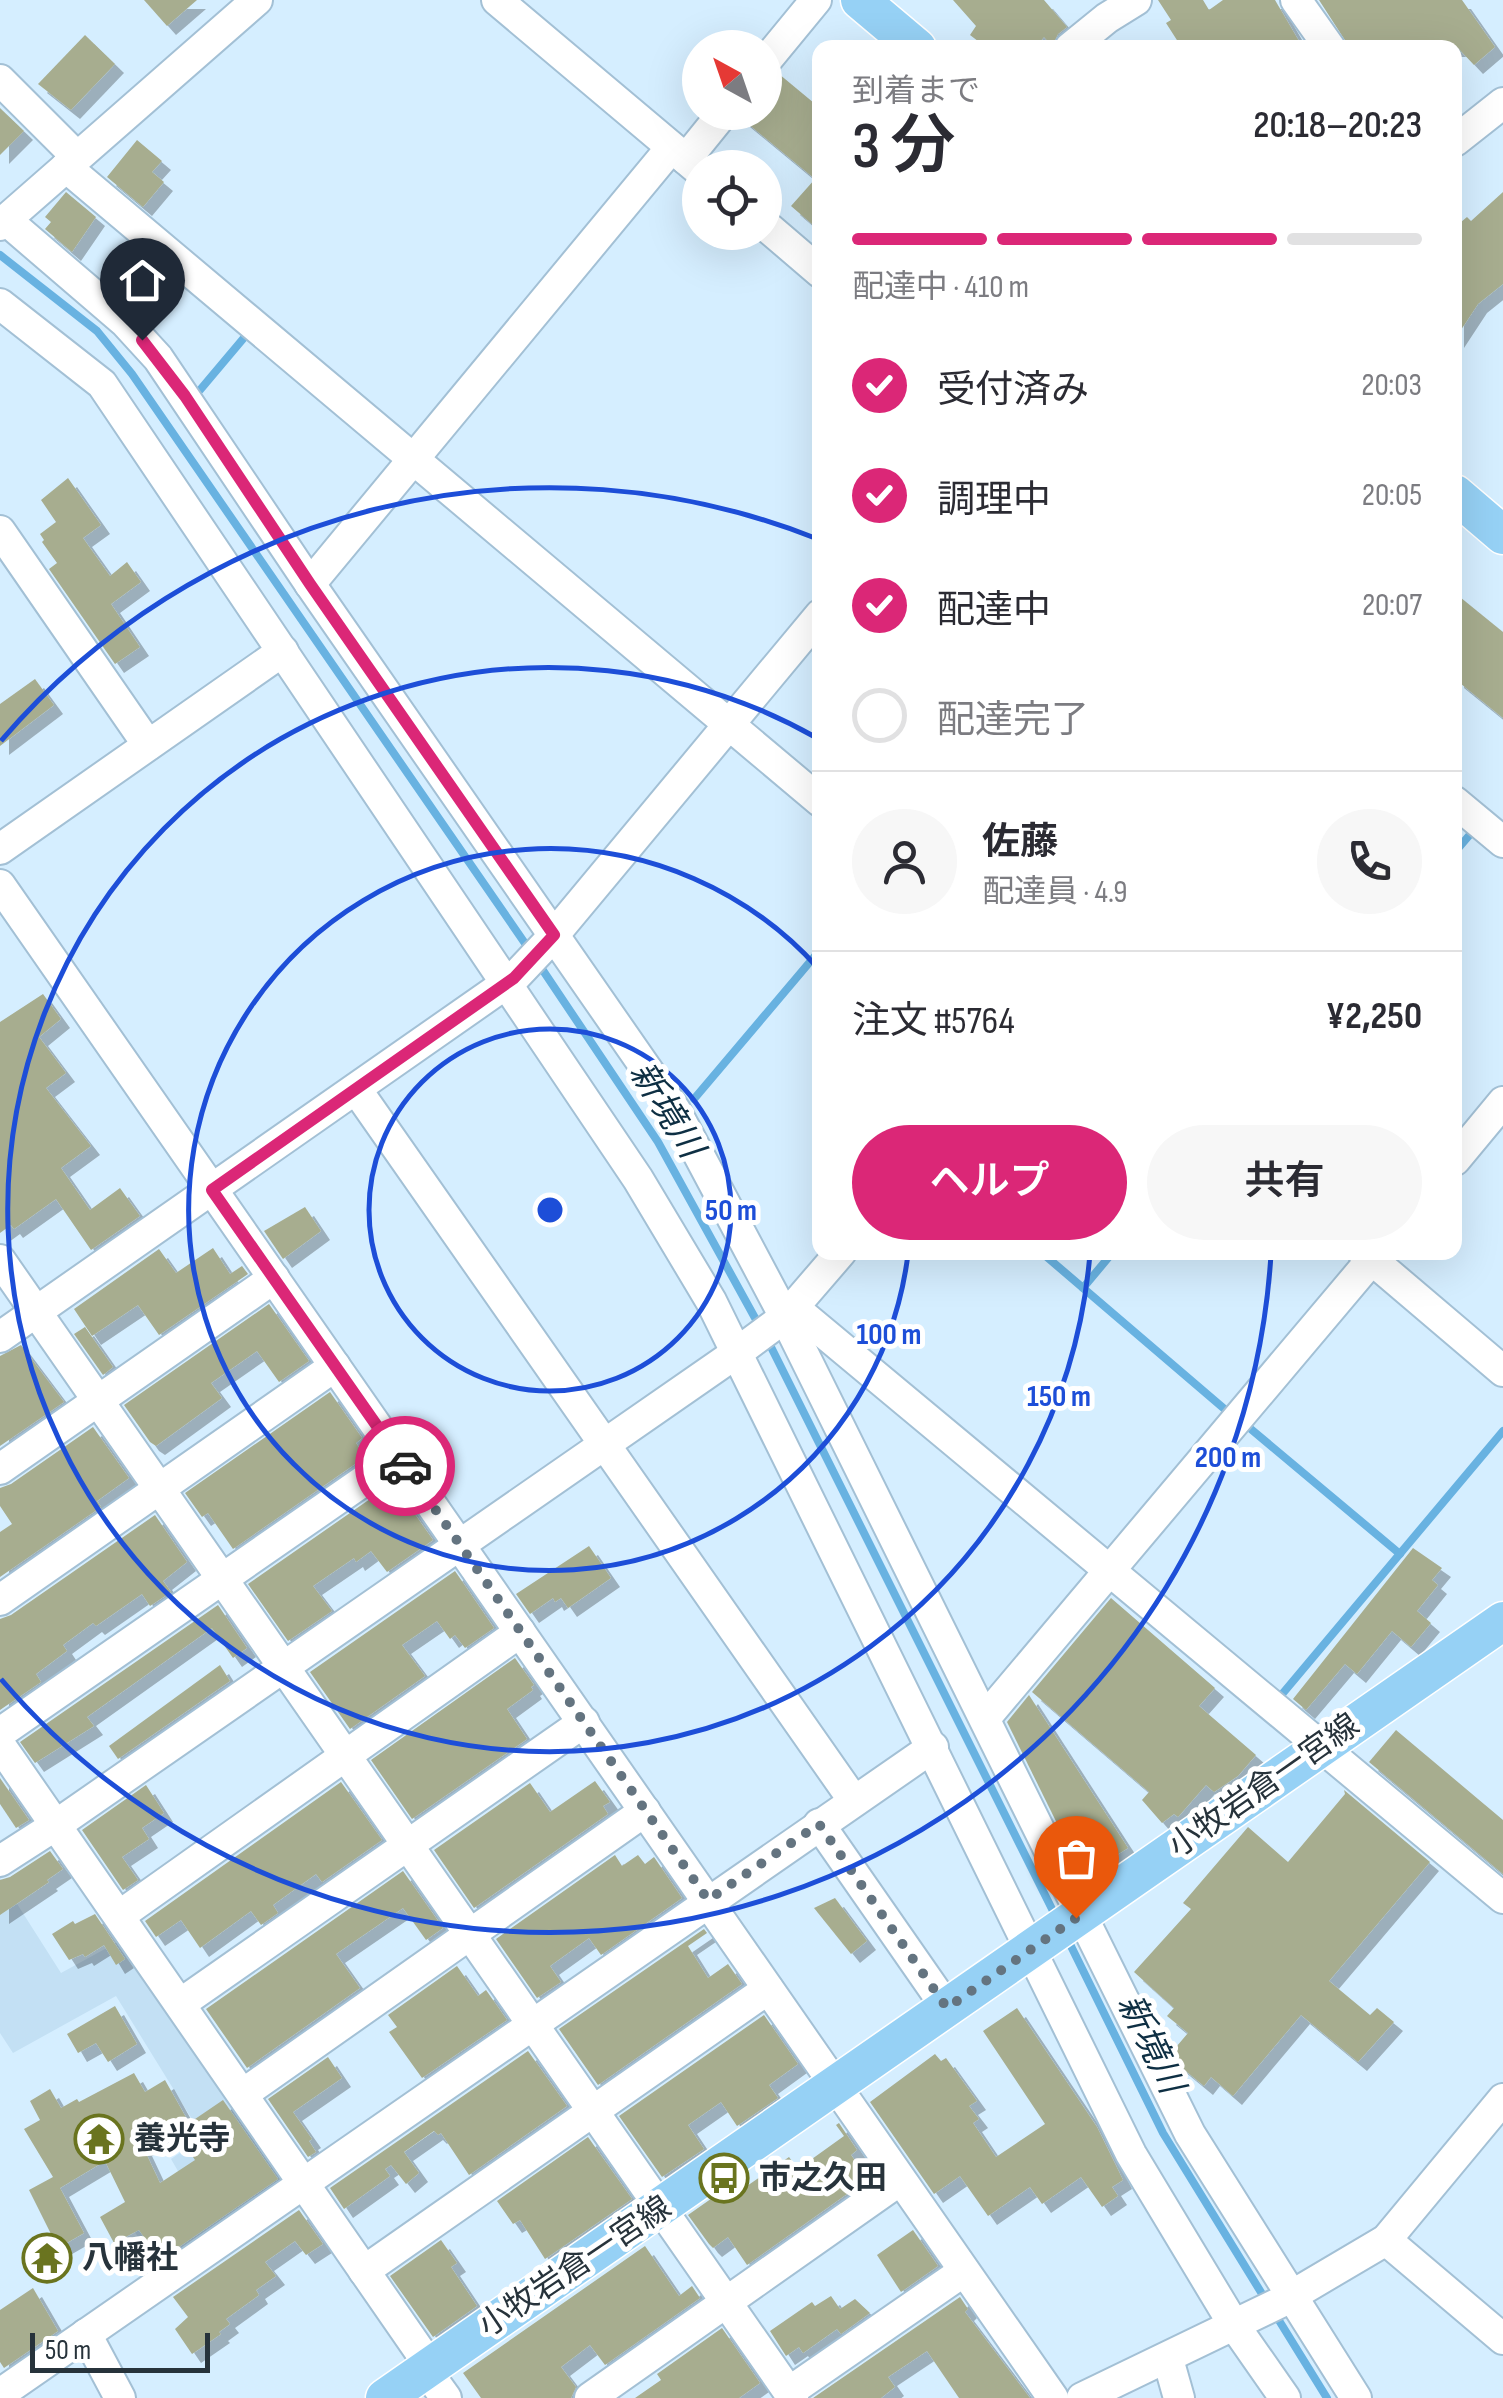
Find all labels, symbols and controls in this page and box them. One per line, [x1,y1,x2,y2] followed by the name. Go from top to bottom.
[682,30,782,130] north arrow
[682,30,782,250] map controls
[852,72,980,111] text: 到着まで
[1253,103,1422,148] text: 20:18–20:23
[852,109,956,187] text: 3 分
[682,150,782,250] button: locate
[100,238,185,341] pin
[115,253,170,308] icon: home
[852,268,1029,307] text: 配達中 · 410 m
[852,358,907,413] icon: check
[1361,366,1422,405] text: 20:03
[937,368,1089,413] text: 受付済み
[852,468,907,523] icon: check
[1362,476,1422,515] text: 20:05
[937,478,1051,523] text: 調理中
[852,578,907,633] icon: check
[1362,586,1422,625] text: 20:07
[937,588,1051,633] text: 配達中
[937,698,1089,743] text: 配達完了
[852,809,957,914] button: person
[1317,809,1422,914] button: phone
[982,820,1058,865] text: 佐藤
[982,873,1127,912] text: 配達員 · 4.9
[1326,994,1422,1039] text: ¥2,250
[852,999,1015,1044] text: 注文 #5764
[620,1054,714,1169] water label: 新境川
[852,1125,1127,1240] button: ヘルプ
[1147,1125,1422,1240] button: 共有
[532,1192,568,1228] centre of rings
[705,1193,757,1229] text: 50 m
[857,1317,921,1353] text: 100 m
[1027,1379,1091,1415] text: 150 m
[355,1416,455,1516] courier
[378,1439,433,1494] icon: car
[1195,1440,1261,1476] text: 200 m
[1161,1706,1367,1866] street label: 小牧岩倉一宮線
[1034,1816,1119,1919] pin
[1049,1831,1104,1886] icon: bag
[1108,1987,1194,2104] water label: 新境川
[73,2113,125,2165] temple icon: 養光寺
[134,2120,230,2159] place label: 養光寺
[698,2152,750,2204] bus stop icon: 市之久田
[759,2159,887,2198] place label: 市之久田
[471,2188,679,2346] street label: 小牧岩倉一宮線
[21,2232,73,2284] temple icon: 八幡社
[82,2239,178,2278] place label: 八幡社
[30,2328,210,2372] scale bar
[45,2334,91,2367] text: 50 m

